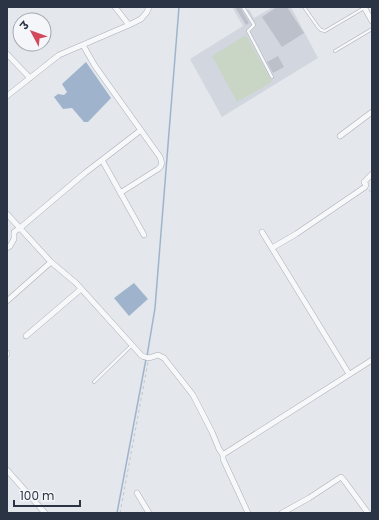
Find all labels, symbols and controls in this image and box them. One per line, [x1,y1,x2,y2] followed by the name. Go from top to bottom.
[12,12,52,52] north arrow
[16,17,33,34] text: उ
[14,482,80,508] scale bar
[20,487,54,504] text: 100 m

